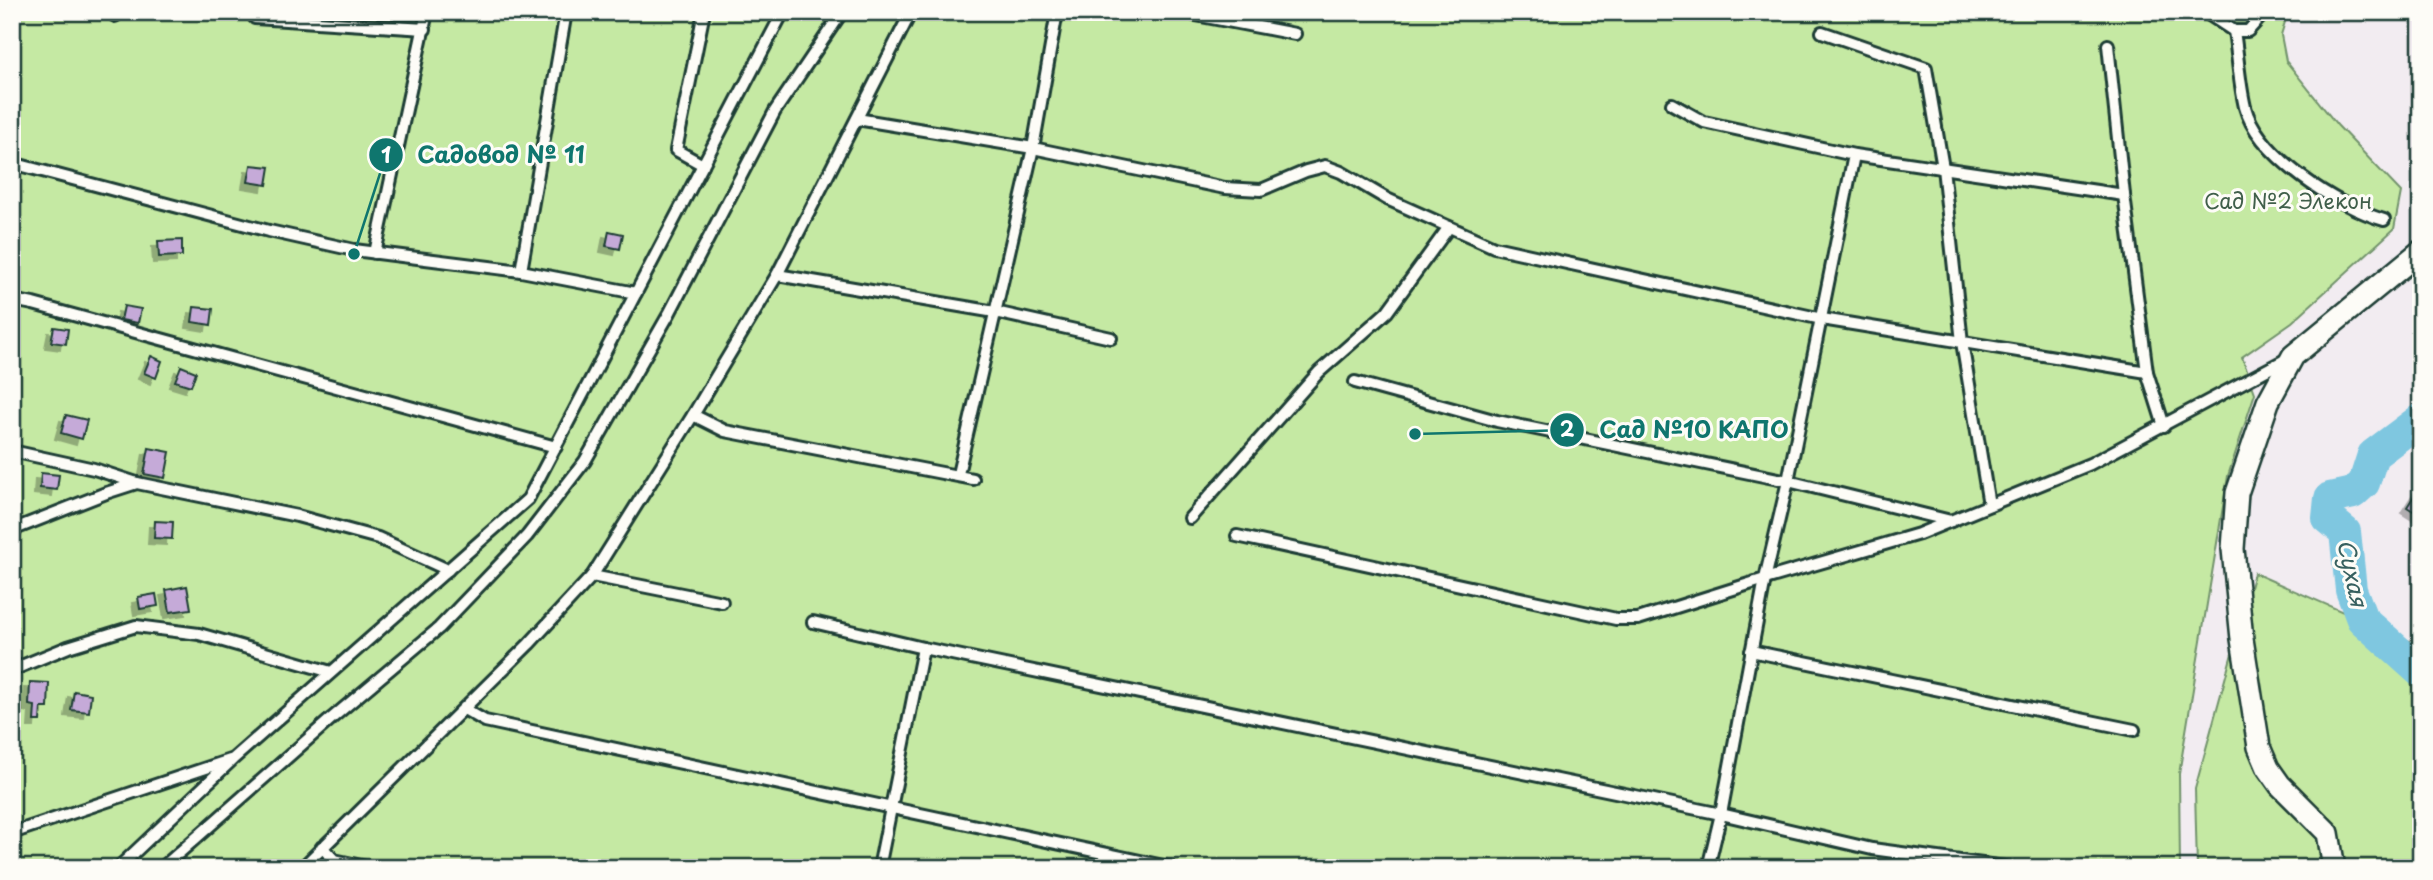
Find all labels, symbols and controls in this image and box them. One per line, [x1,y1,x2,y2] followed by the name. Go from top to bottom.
[368,133,599,177] callout: Садовод № 11
[417,136,585,171] text: Садовод № 11
[381,138,391,170] text: 1
[2204,184,2372,216] park label: Сад №2 Элекон
[1550,408,1803,452] callout: Сад №10 КАПО
[1599,411,1789,446] text: Сад №10 КАПО
[1560,412,1575,444] text: 2
[2329,536,2378,611] water label: Сухая

